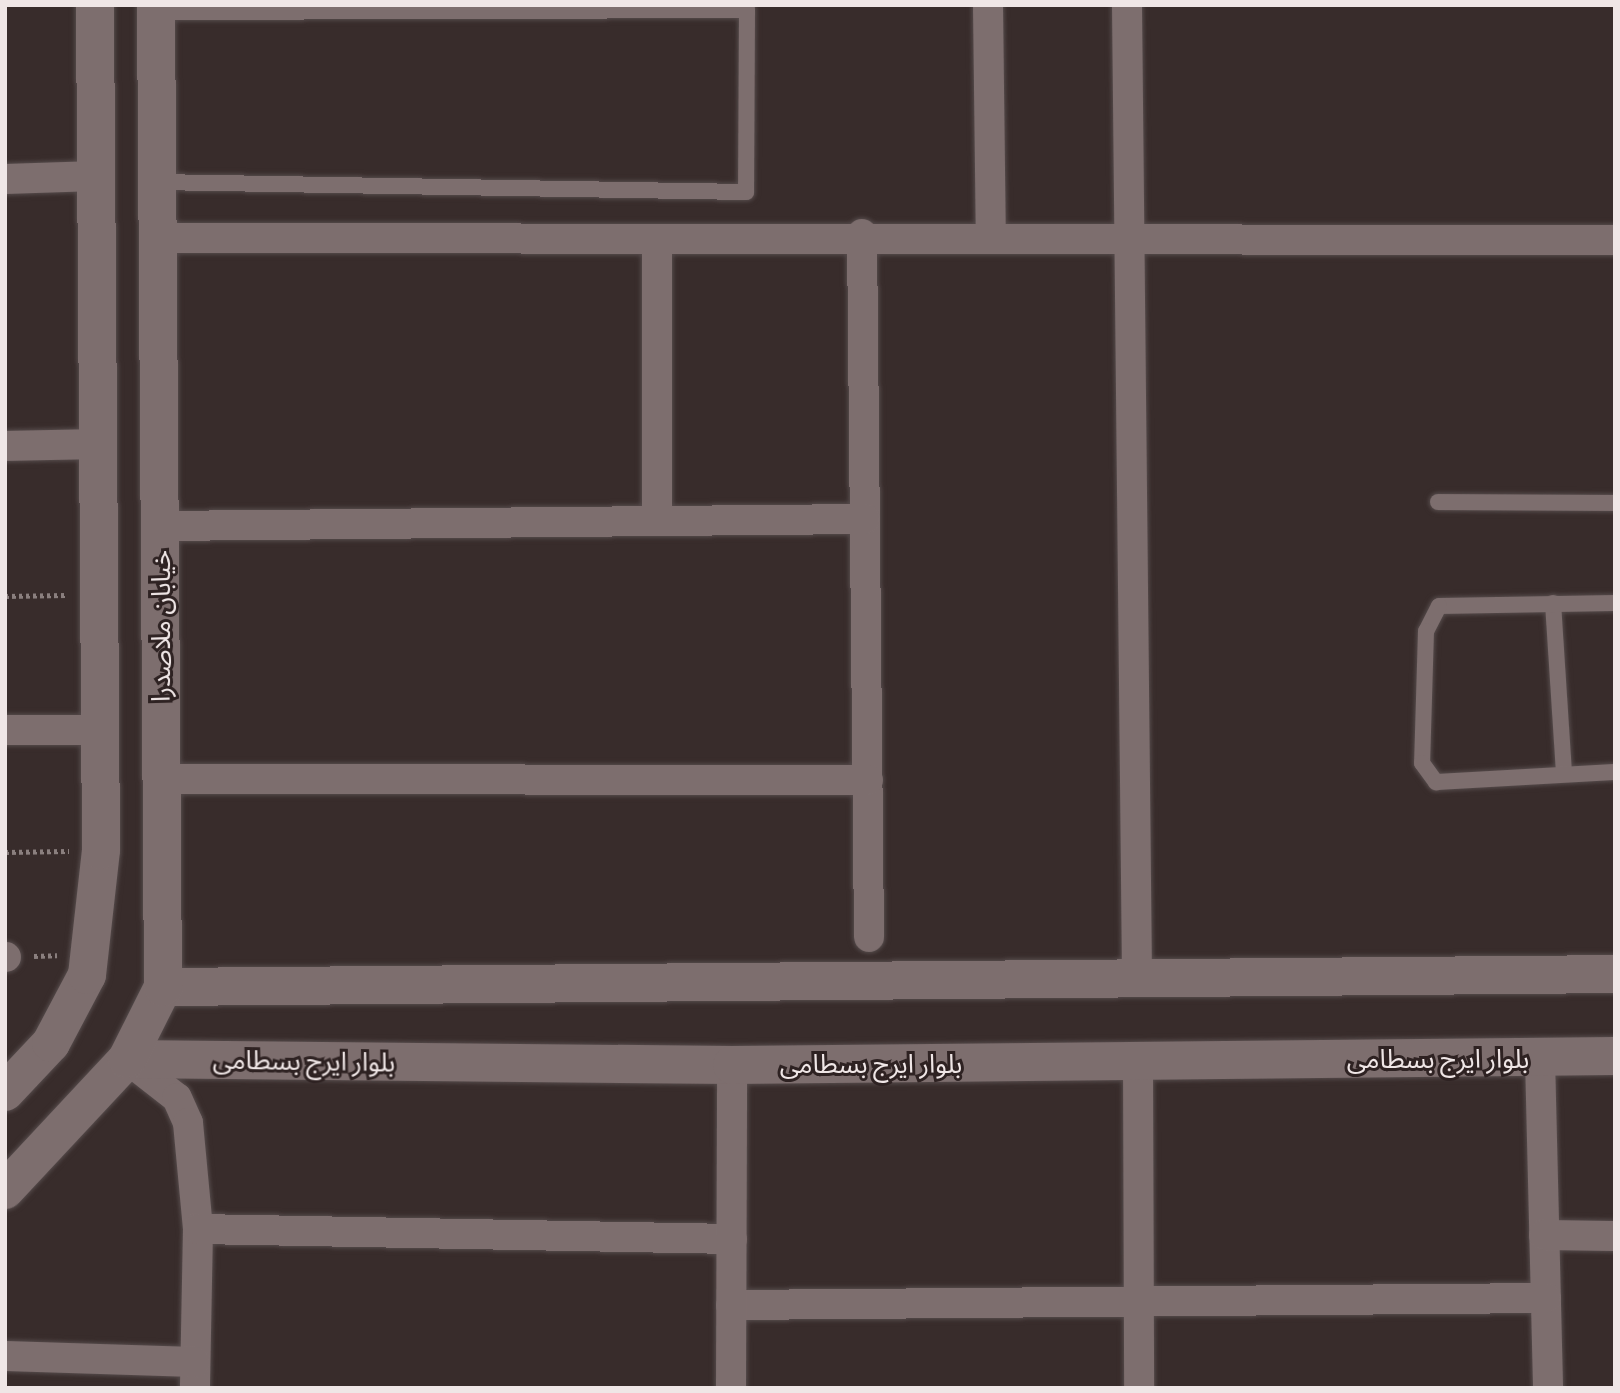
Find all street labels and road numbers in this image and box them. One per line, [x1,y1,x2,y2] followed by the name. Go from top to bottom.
[145,550,177,702] street label: خیابان ملاصدرا
[1347,1043,1529,1075] street label: بلوار ایرج بسطامی
[212,1044,396,1078] street label: بلوار ایرج بسطامی
[780,1048,962,1080] street label: بلوار ایرج بسطامی

